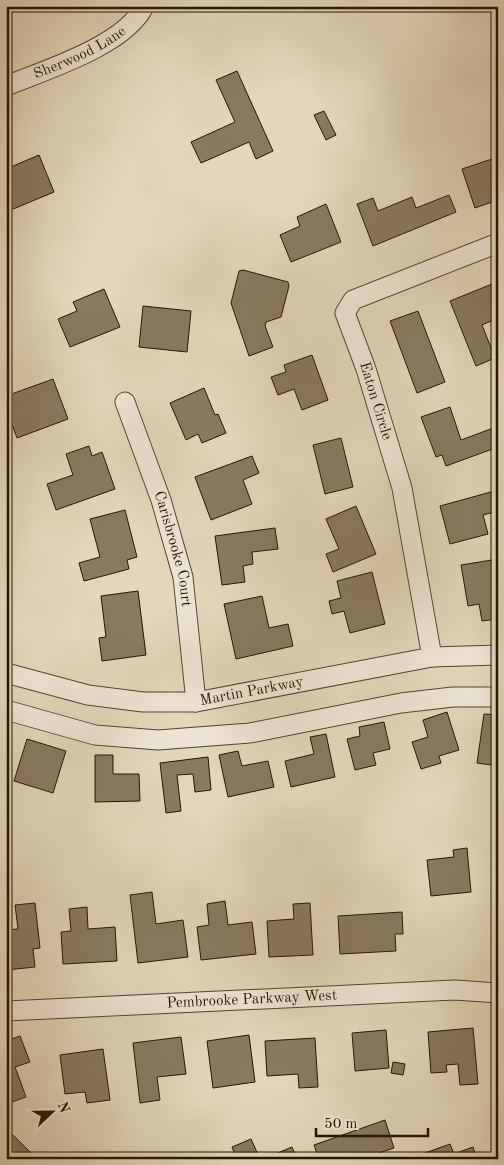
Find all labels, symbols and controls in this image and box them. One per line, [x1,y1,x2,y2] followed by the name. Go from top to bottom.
[32,24,129,82] street label: Sherwood Lane
[356,360,394,442] street label: Eaton Circle
[151,489,194,608] street label: Carisbrooke Court
[199,674,305,709] street label: Martin Parkway
[166,988,337,1011] street label: Pembrooke Parkway West
[28,1088,78,1138] north arrow
[55,1100,72,1115] text: N
[316,1105,429,1137] scale bar
[324,1117,358,1132] text: 50 m

